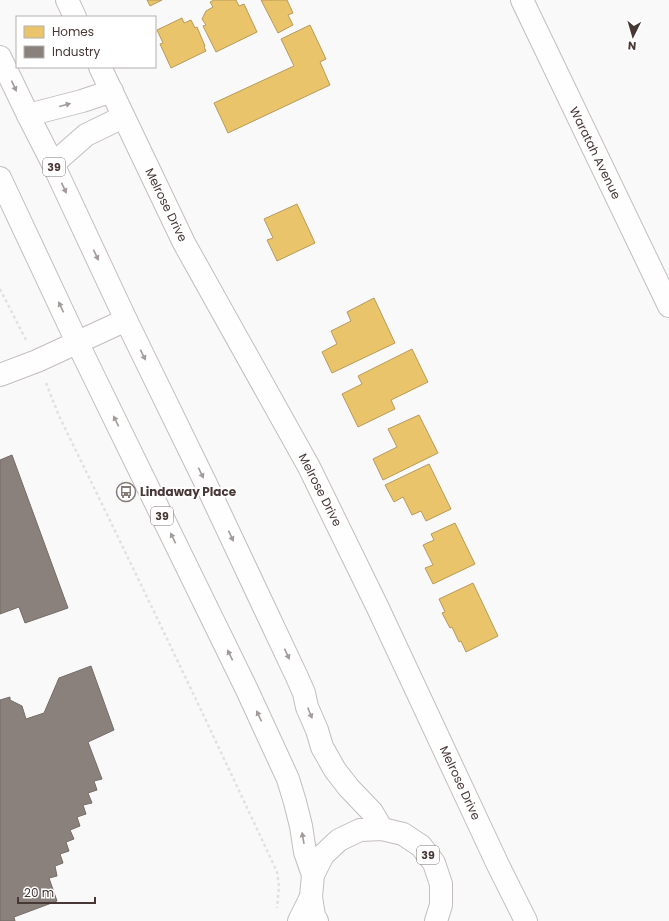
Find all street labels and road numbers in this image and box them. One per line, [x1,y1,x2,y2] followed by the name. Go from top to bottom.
[566,104,625,202] street label: Waratah Avenue
[43,158,65,176] road number: 39
[141,165,192,244] street label: Melrose Drive
[295,450,346,529] street label: Melrose Drive
[151,507,173,525] road number: 39
[436,743,485,823] street label: Melrose Drive
[417,846,439,864] road number: 39

